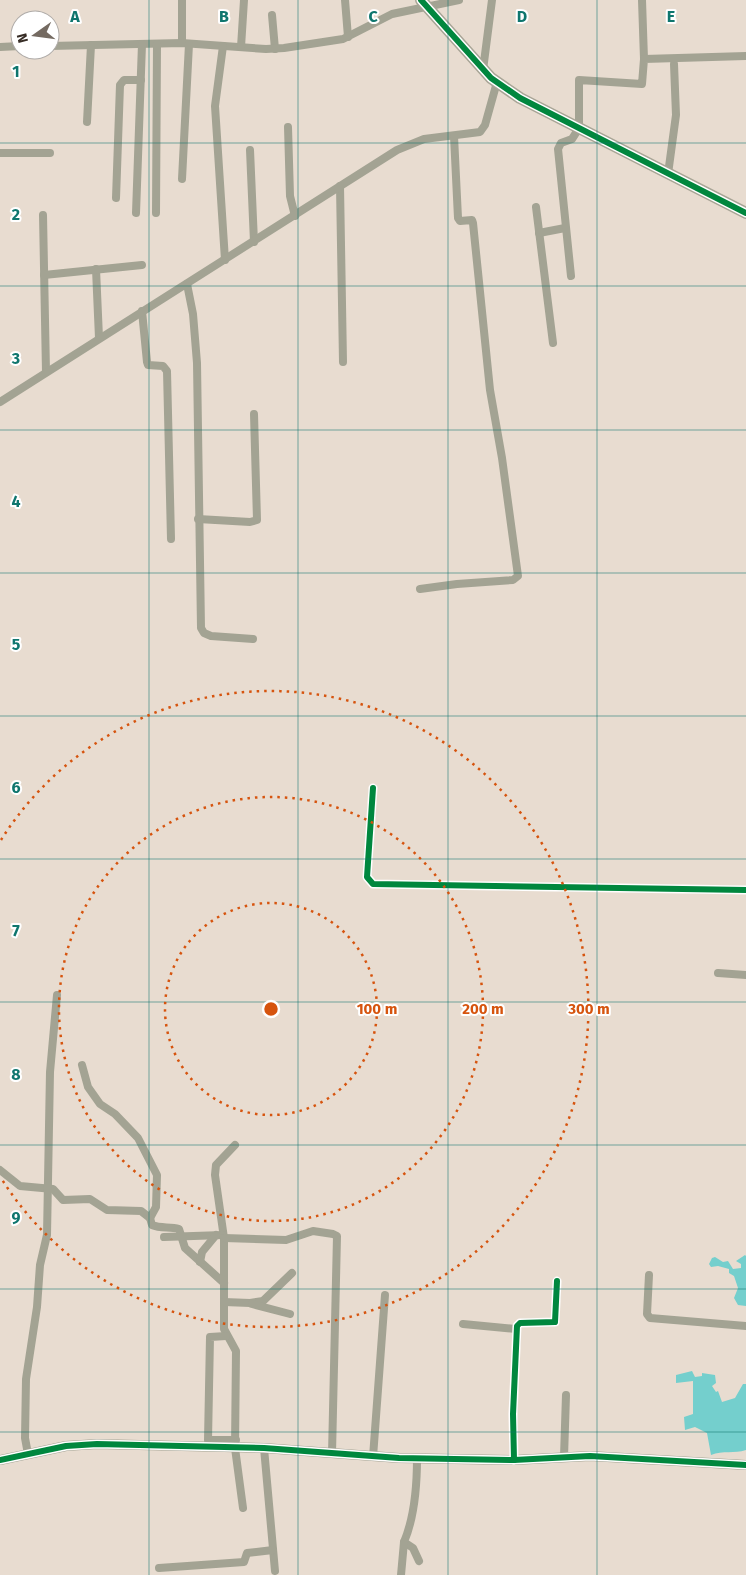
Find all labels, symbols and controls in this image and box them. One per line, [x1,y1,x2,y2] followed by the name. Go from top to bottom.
[69,7,80,26] text: A
[219,7,229,26] text: B
[368,7,378,26] text: C
[517,7,527,26] text: D
[667,7,675,26] text: E
[10,10,60,60] north arrow
[13,31,32,45] text: N
[12,62,20,81] text: 1
[12,205,20,224] text: 2
[11,349,20,368] text: 3
[11,492,21,511] text: 4
[12,635,21,654] text: 5
[11,778,21,797] text: 6
[12,921,20,940] text: 7
[262,1000,280,1018] centre of rings
[357,1000,397,1018] text: 100 m
[462,1000,504,1018] text: 200 m
[567,1000,610,1018] text: 300 m
[11,1065,21,1084] text: 8
[12,1208,21,1227] text: 9

